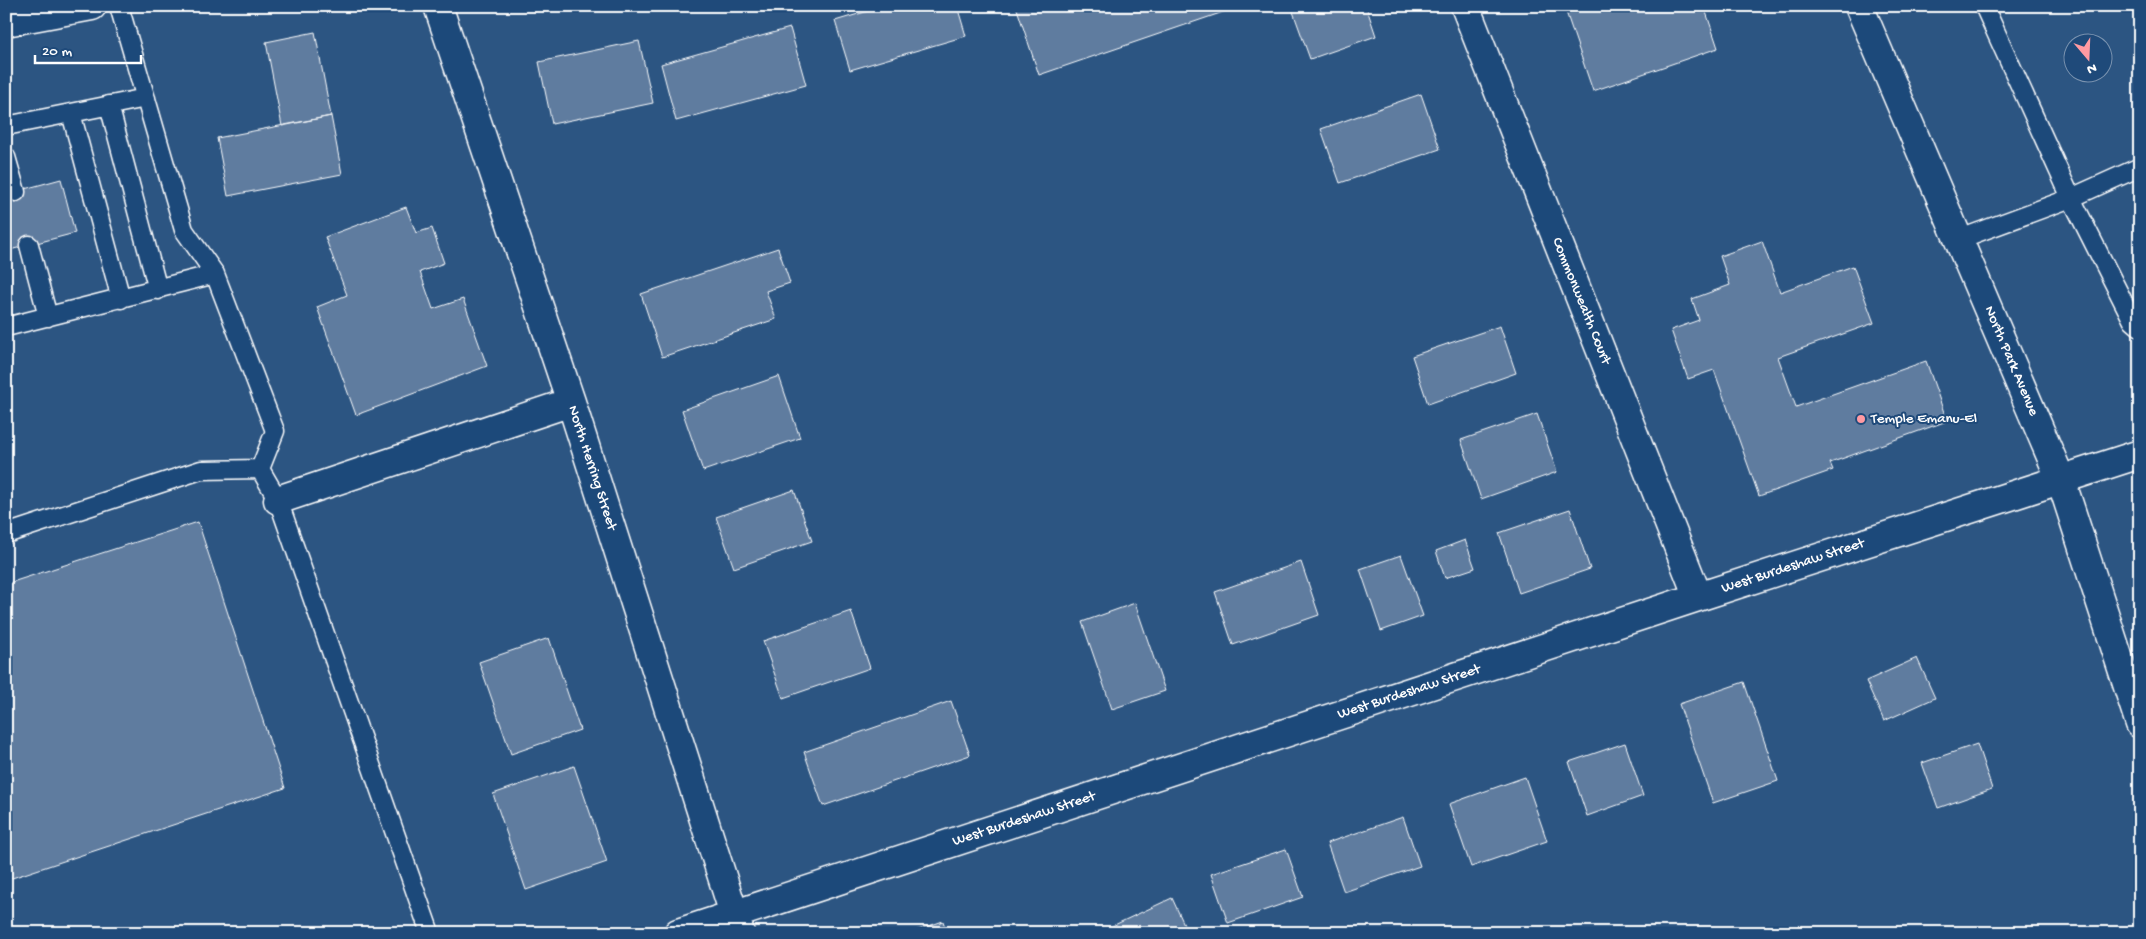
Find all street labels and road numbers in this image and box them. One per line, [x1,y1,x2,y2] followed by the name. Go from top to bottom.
[1547,235,1615,369] street label: Commonwealth Court
[1980,303,2042,419] street label: North Park Avenue
[563,403,621,534] street label: North Herring Street
[1719,534,1869,598] street label: West Burdeshaw Street
[1335,660,1485,724] street label: West Burdeshaw Street
[950,787,1100,851] street label: West Burdeshaw Street

